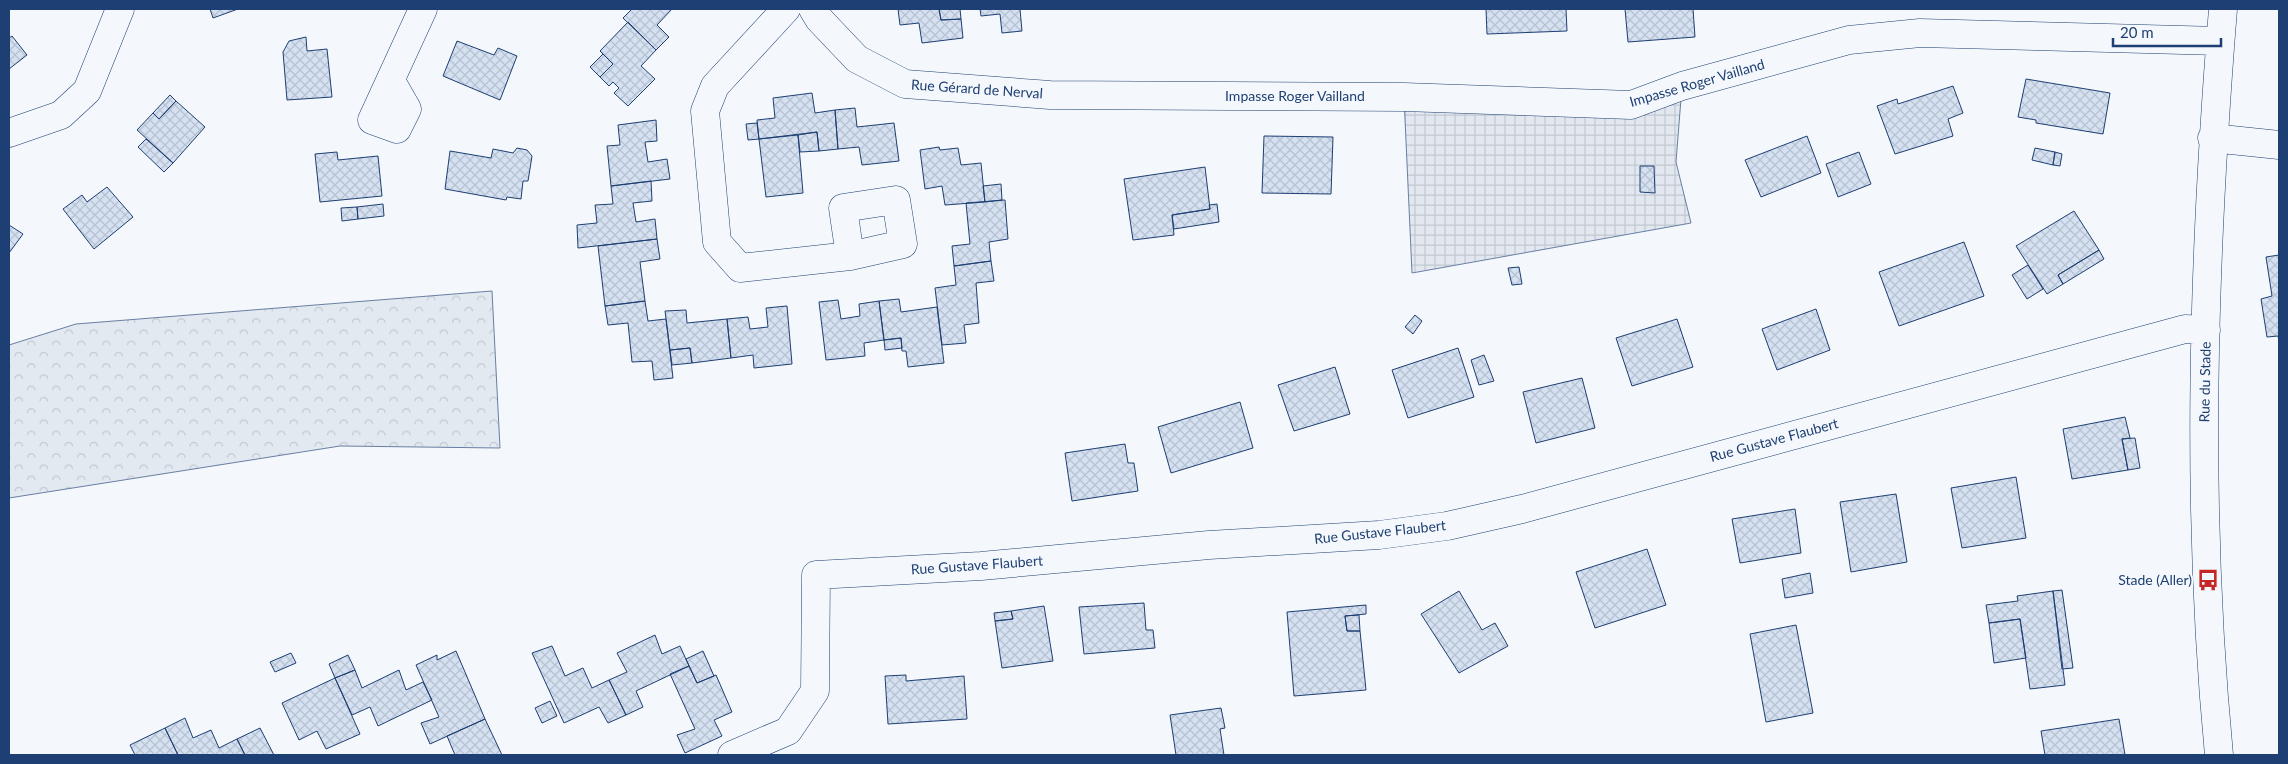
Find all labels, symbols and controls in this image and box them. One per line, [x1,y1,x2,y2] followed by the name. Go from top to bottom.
[2113,15,2220,47] scale bar
[2120,23,2154,41] text: 20 m
[1627,55,1766,110] street label: Impasse Roger Vailland
[911,75,1044,102] street label: Rue Gérard de Nerval
[1225,87,1365,104] street label: Impasse Roger Vailland
[2195,341,2214,423] street label: Rue du Stade
[1708,414,1840,465] street label: Rue Gustave Flaubert
[1313,516,1447,547] street label: Rue Gustave Flaubert
[910,551,1044,578] street label: Rue Gustave Flaubert
[2195,567,2221,593] bus stop icon: Stade (Aller)
[2118,571,2192,588] place label: Stade (Aller)

